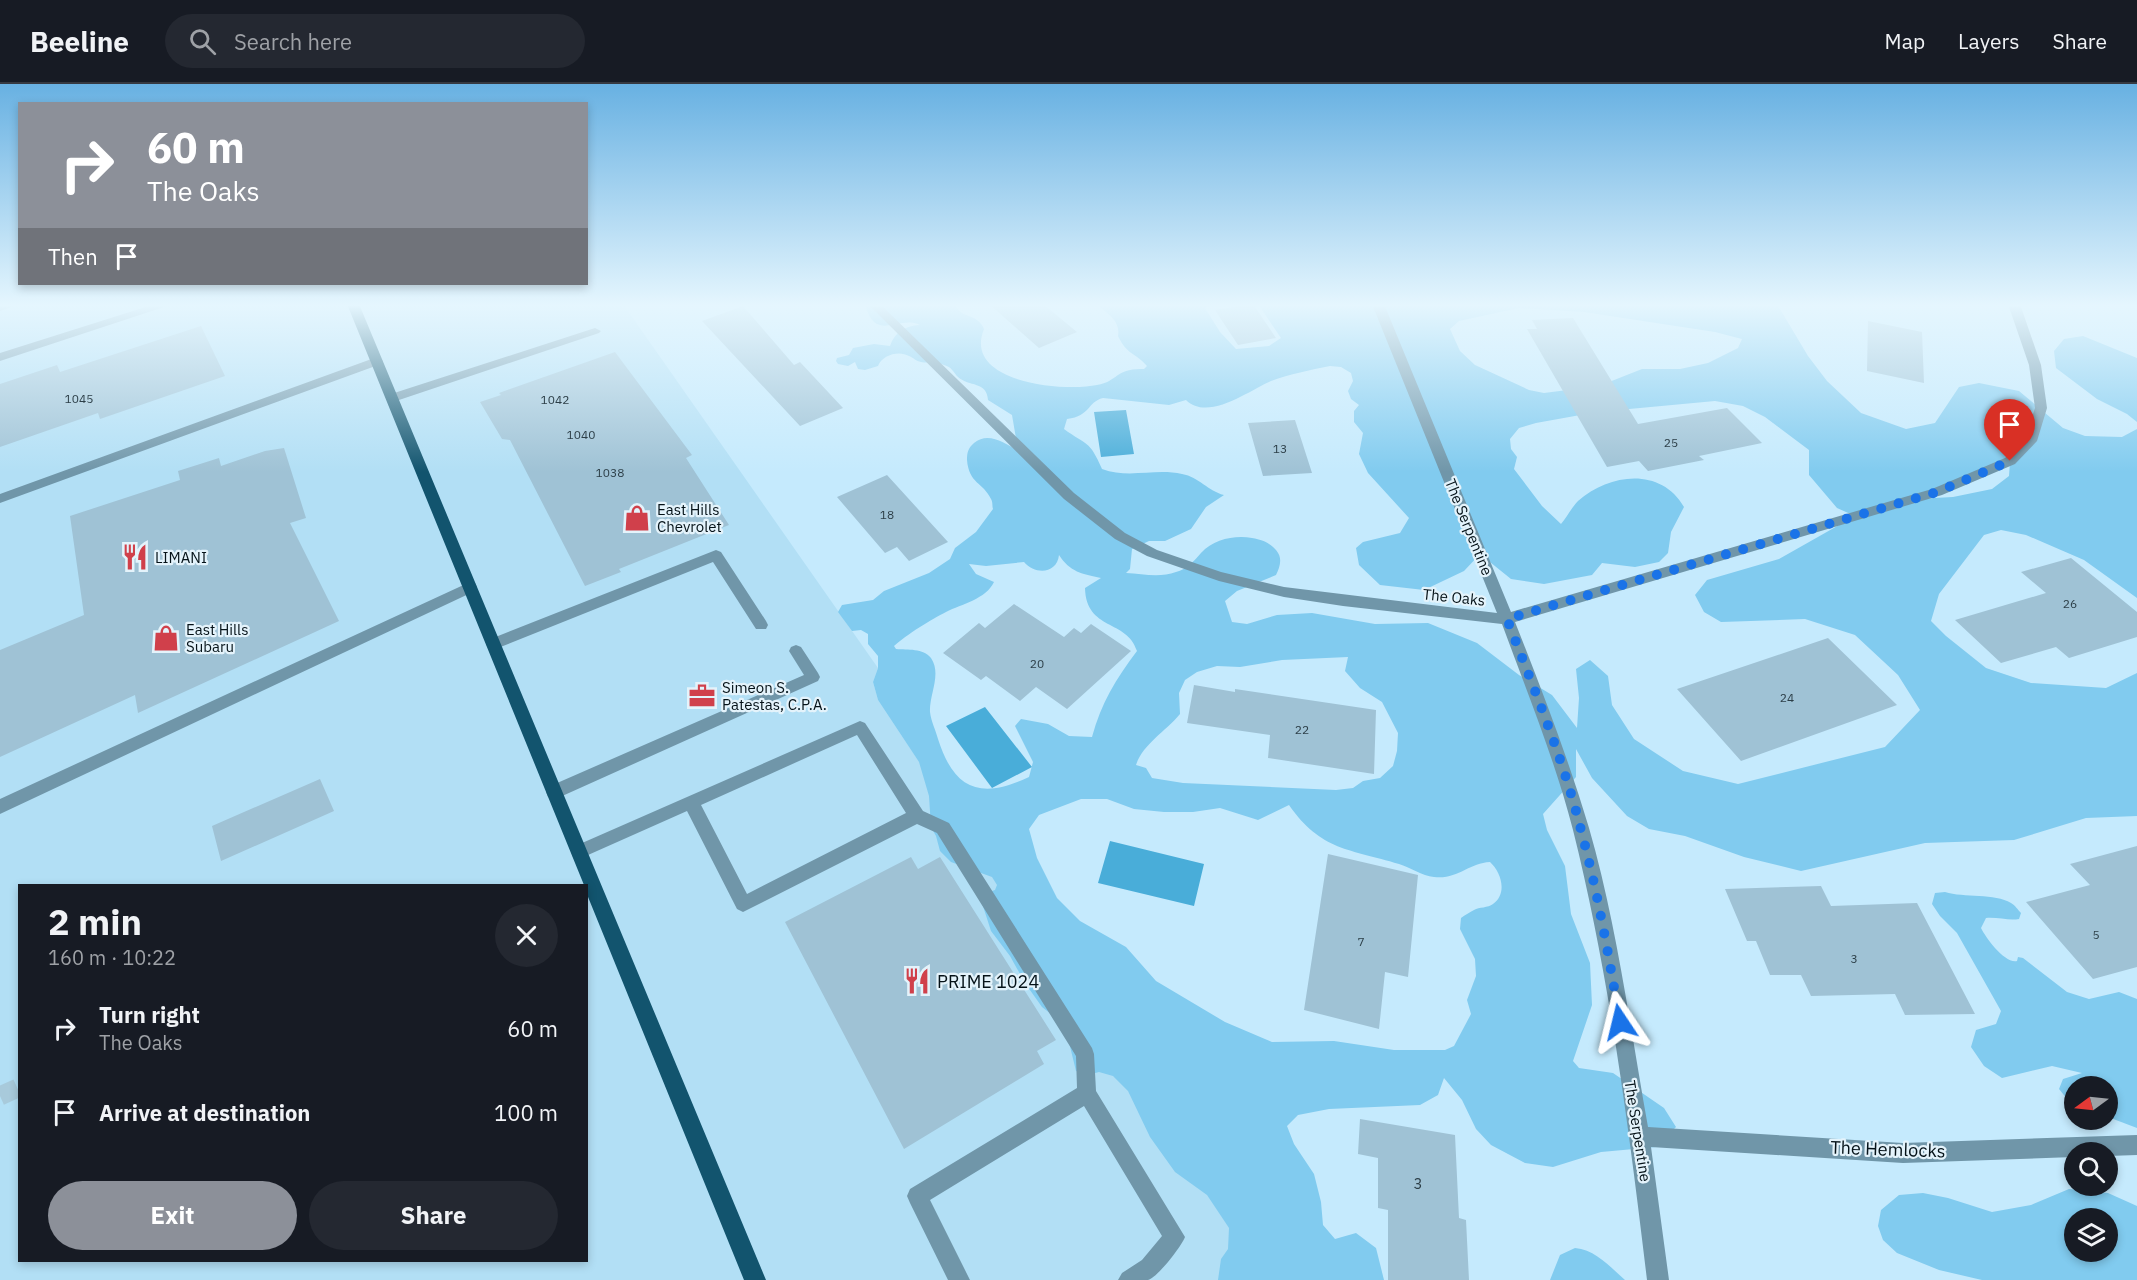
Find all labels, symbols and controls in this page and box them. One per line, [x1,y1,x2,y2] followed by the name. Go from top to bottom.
[165,14,585,68] search box
[30,23,129,60] text: Beeline
[186,25,219,58] icon: search
[234,27,352,56] text: Search here
[1885,27,1925,55] text: Map
[1958,27,2020,55] text: Layers
[2053,27,2107,55] text: Share
[147,120,245,175] text: 60 m
[48,126,126,204] icon: right
[147,173,260,208] text: The Oaks
[110,240,143,273] icon: arrive
[48,242,98,271] text: Then
[65,391,93,406] house number: 1045
[541,392,569,407] house number: 1042
[1984,399,2035,461] pin
[1993,408,2026,441] icon: arrive
[567,427,595,442] house number: 1040
[1664,435,1678,450] house number: 25
[1273,441,1287,456] house number: 13
[596,465,624,480] house number: 1038
[1441,476,1497,578] street label: The Serpentine
[657,500,722,536] place label: East Hills Chevrolet
[622,503,652,533] shop icon: East Hills Chevrolet
[880,507,894,522] house number: 18
[120,542,150,572] restaurant icon: LIMANI
[155,548,207,567] place label: LIMANI
[1422,584,1486,610] street label: The Oaks
[2063,596,2077,611] house number: 26
[186,620,249,656] place label: East Hills Subaru
[151,623,181,653] shop icon: East Hills Subaru
[1030,656,1044,671] house number: 20
[722,678,827,714] place label: Simeon S. Patestas, C.P.A.
[687,681,717,711] office icon: Simeon S. Patestas, C.P.A.
[1780,690,1794,705] house number: 24
[1295,722,1309,737] house number: 22
[48,898,142,945] text: 2 min
[495,904,558,967] button: close
[2092,927,2100,942] house number: 5
[1357,934,1365,949] house number: 7
[48,944,176,971] text: 160 m · 10:22
[1850,951,1858,966] house number: 3
[902,966,932,996] restaurant icon: PRIME 1024
[937,970,1039,993] place label: PRIME 1024
[1588,990,1652,1054] position arrow
[99,1000,200,1029] text: Turn right
[48,1012,81,1045] icon: right
[507,1014,558,1043] text: 60 m
[99,1029,182,1056] text: The Oaks
[2064,1076,2118,1130] north arrow
[2064,1076,2118,1262] map controls
[1621,1079,1655,1183] street label: The Serpentine
[48,1096,81,1129] icon: arrive
[99,1098,310,1127] text: Arrive at destination
[494,1098,558,1127] text: 100 m
[1830,1135,1946,1163] street label: The Hemlocks
[2064,1142,2118,1196] button: search
[1413,1174,1423,1193] house number: 3
[48,1181,297,1250] button: Exit
[309,1181,558,1250] button: Share
[2064,1208,2118,1262] button: layers

